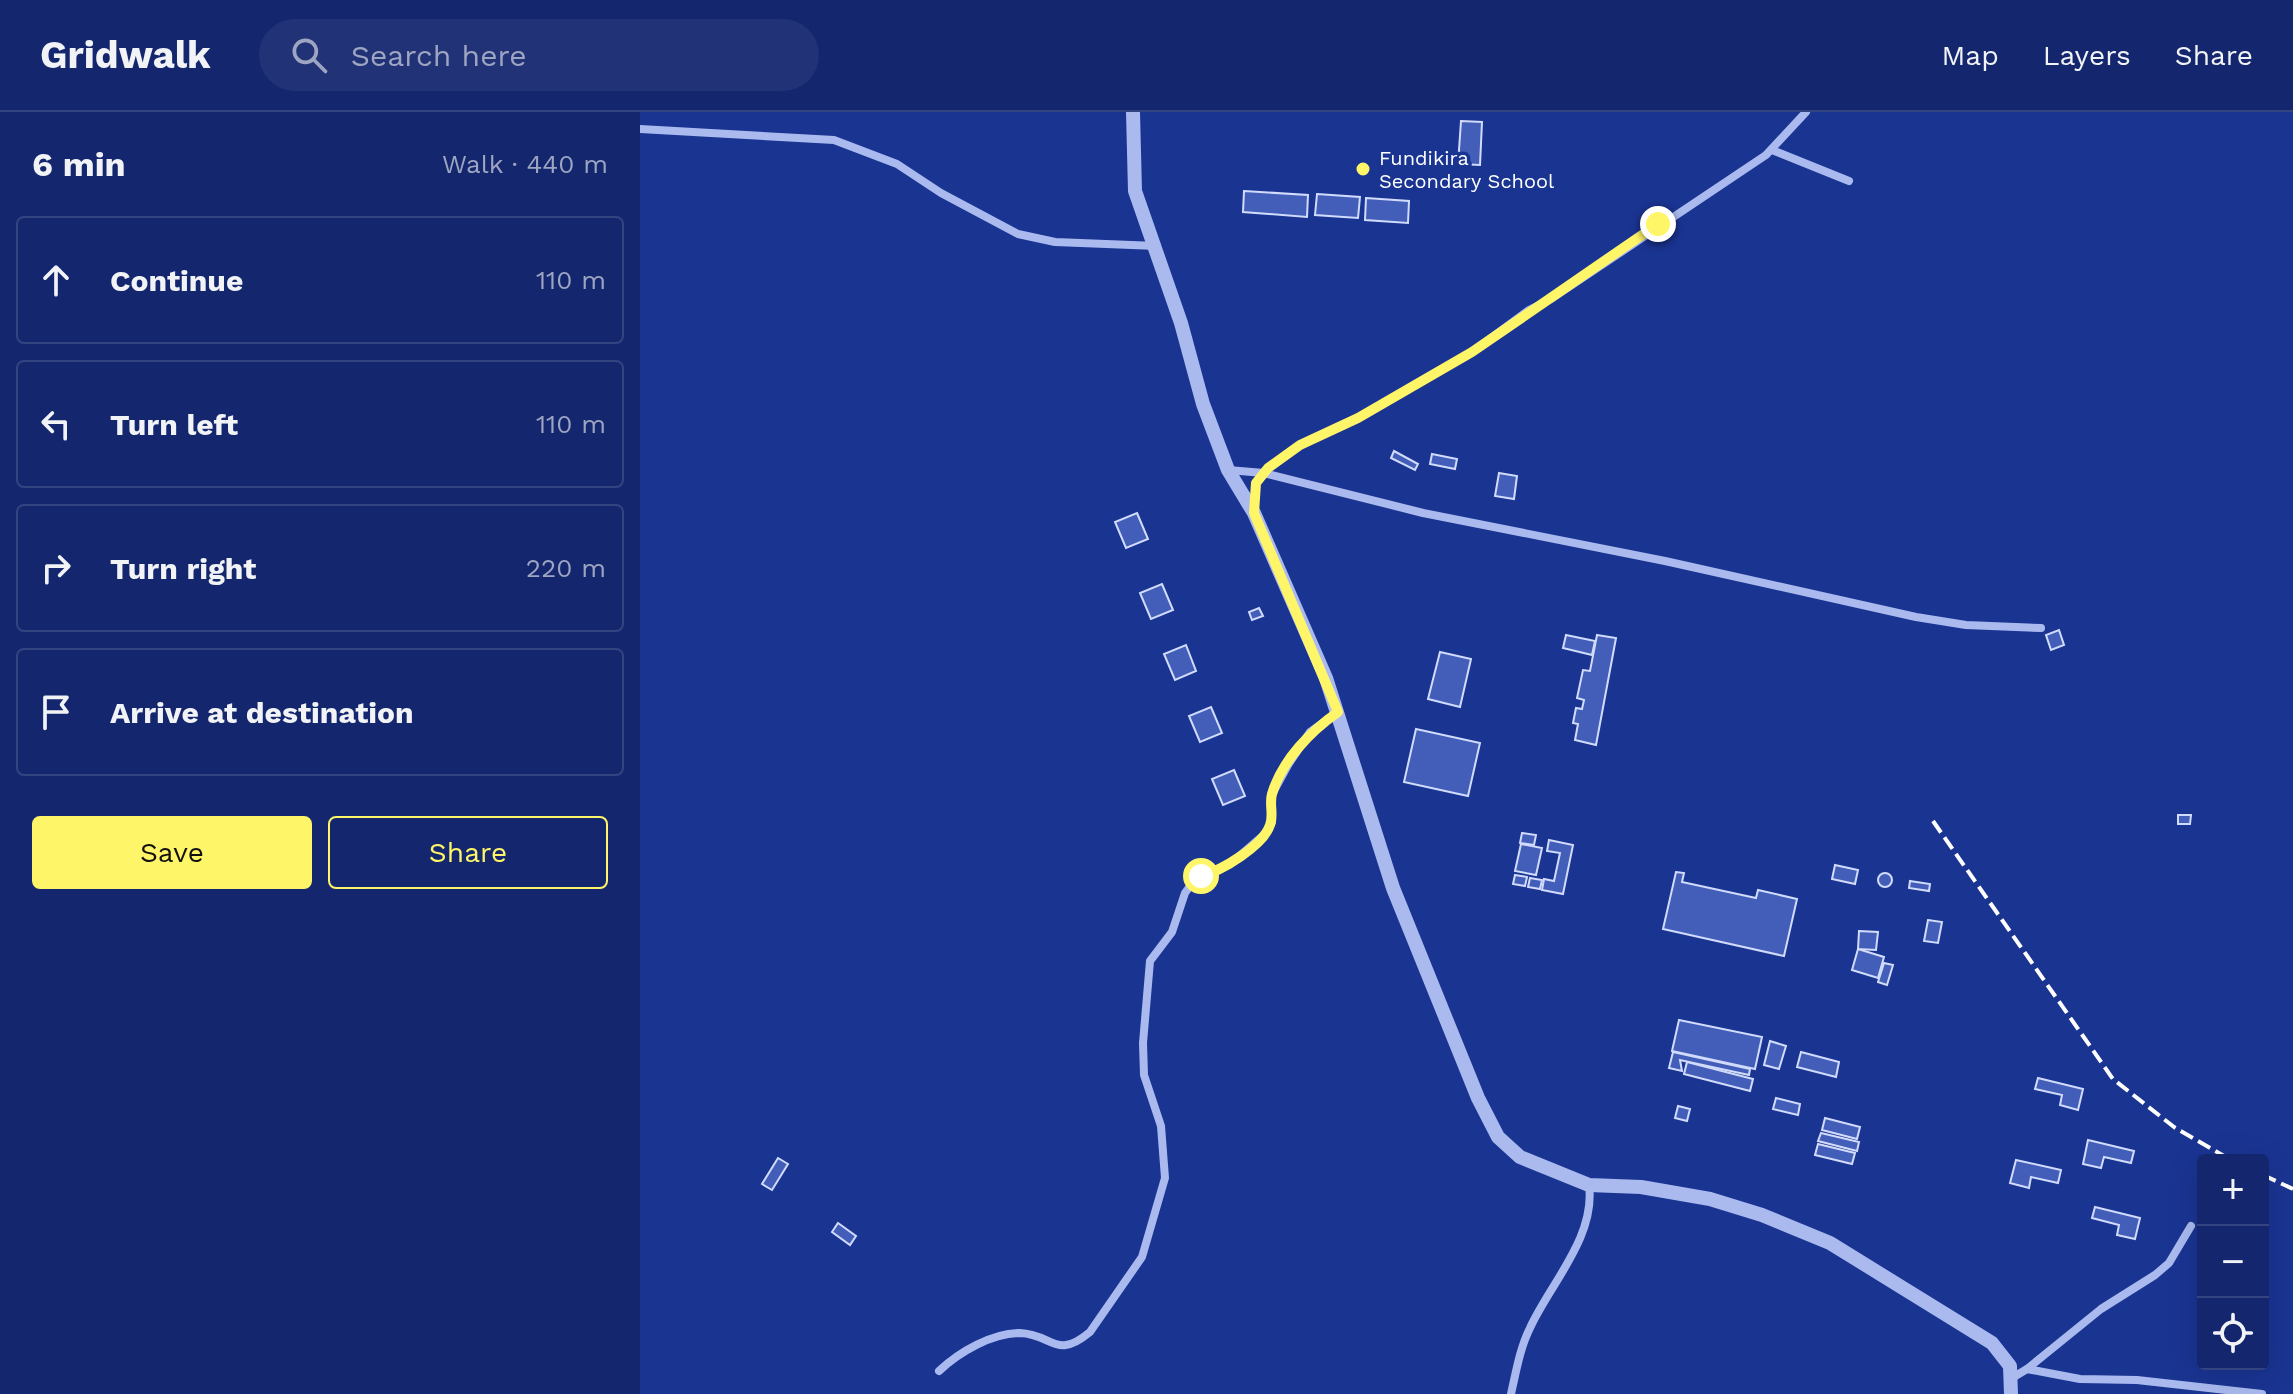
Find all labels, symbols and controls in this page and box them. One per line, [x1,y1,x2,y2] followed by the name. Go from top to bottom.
[259,19,819,91] search box
[40,33,211,77] text: Gridwalk
[287,33,331,77] icon: search
[351,38,527,73] text: Search here
[1942,39,1999,72] text: Map
[2043,39,2131,72] text: Layers
[2175,39,2253,72] text: Share
[32,144,126,184] text: 6 min
[1379,146,1554,193] place label: Fundikira Secondary School
[442,149,608,179] text: Walk · 440 m
[1354,160,1372,178] marker: Fundikira Secondary School
[1640,206,1676,242] route end
[34,258,78,302] icon: ahead
[110,263,243,298] text: Continue
[536,265,606,295] text: 110 m
[34,402,78,446] icon: left
[110,407,238,442] text: Turn left
[536,409,606,439] text: 110 m
[34,546,78,590] icon: right
[110,551,256,586] text: Turn right
[526,553,606,583] text: 220 m
[34,690,78,734] icon: arrive
[110,695,414,730] text: Arrive at destination
[32,816,312,889] button: Save
[328,816,608,889] button: Share
[1183,858,1219,894] route start
[2197,1154,2269,1370] map controls
[2197,1154,2269,1226] button: +
[2197,1226,2269,1298] button: −
[2197,1298,2269,1370] button: locate

